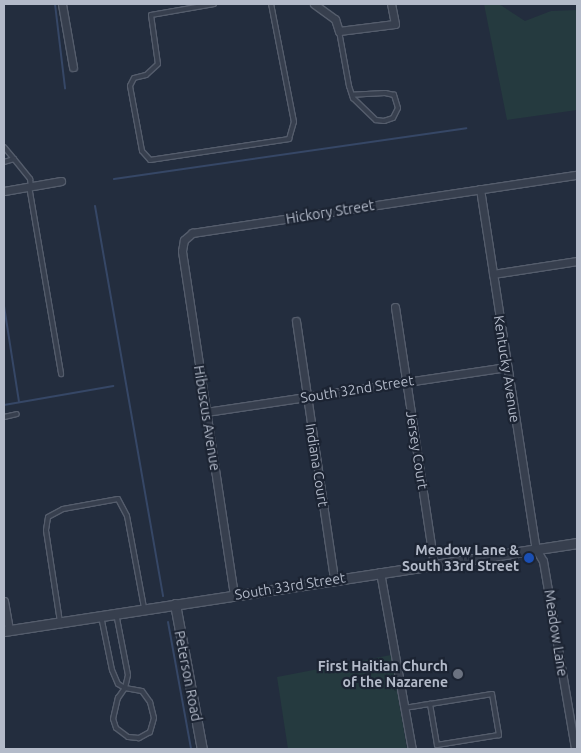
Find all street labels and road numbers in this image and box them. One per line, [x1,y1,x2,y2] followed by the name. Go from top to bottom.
[285,197,375,227] street label: Hickory Street
[490,314,524,424] street label: Kentucky Avenue
[190,364,224,472] street label: Hibuscus Avenue
[299,372,415,406] street label: South 32nd Street
[403,410,431,490] street label: Jersey Court
[302,422,332,508] street label: Indiana Court
[233,569,347,603] street label: South 33rd Street
[541,588,571,678] street label: Meadow Lane
[171,629,205,723] street label: Peterson Road

